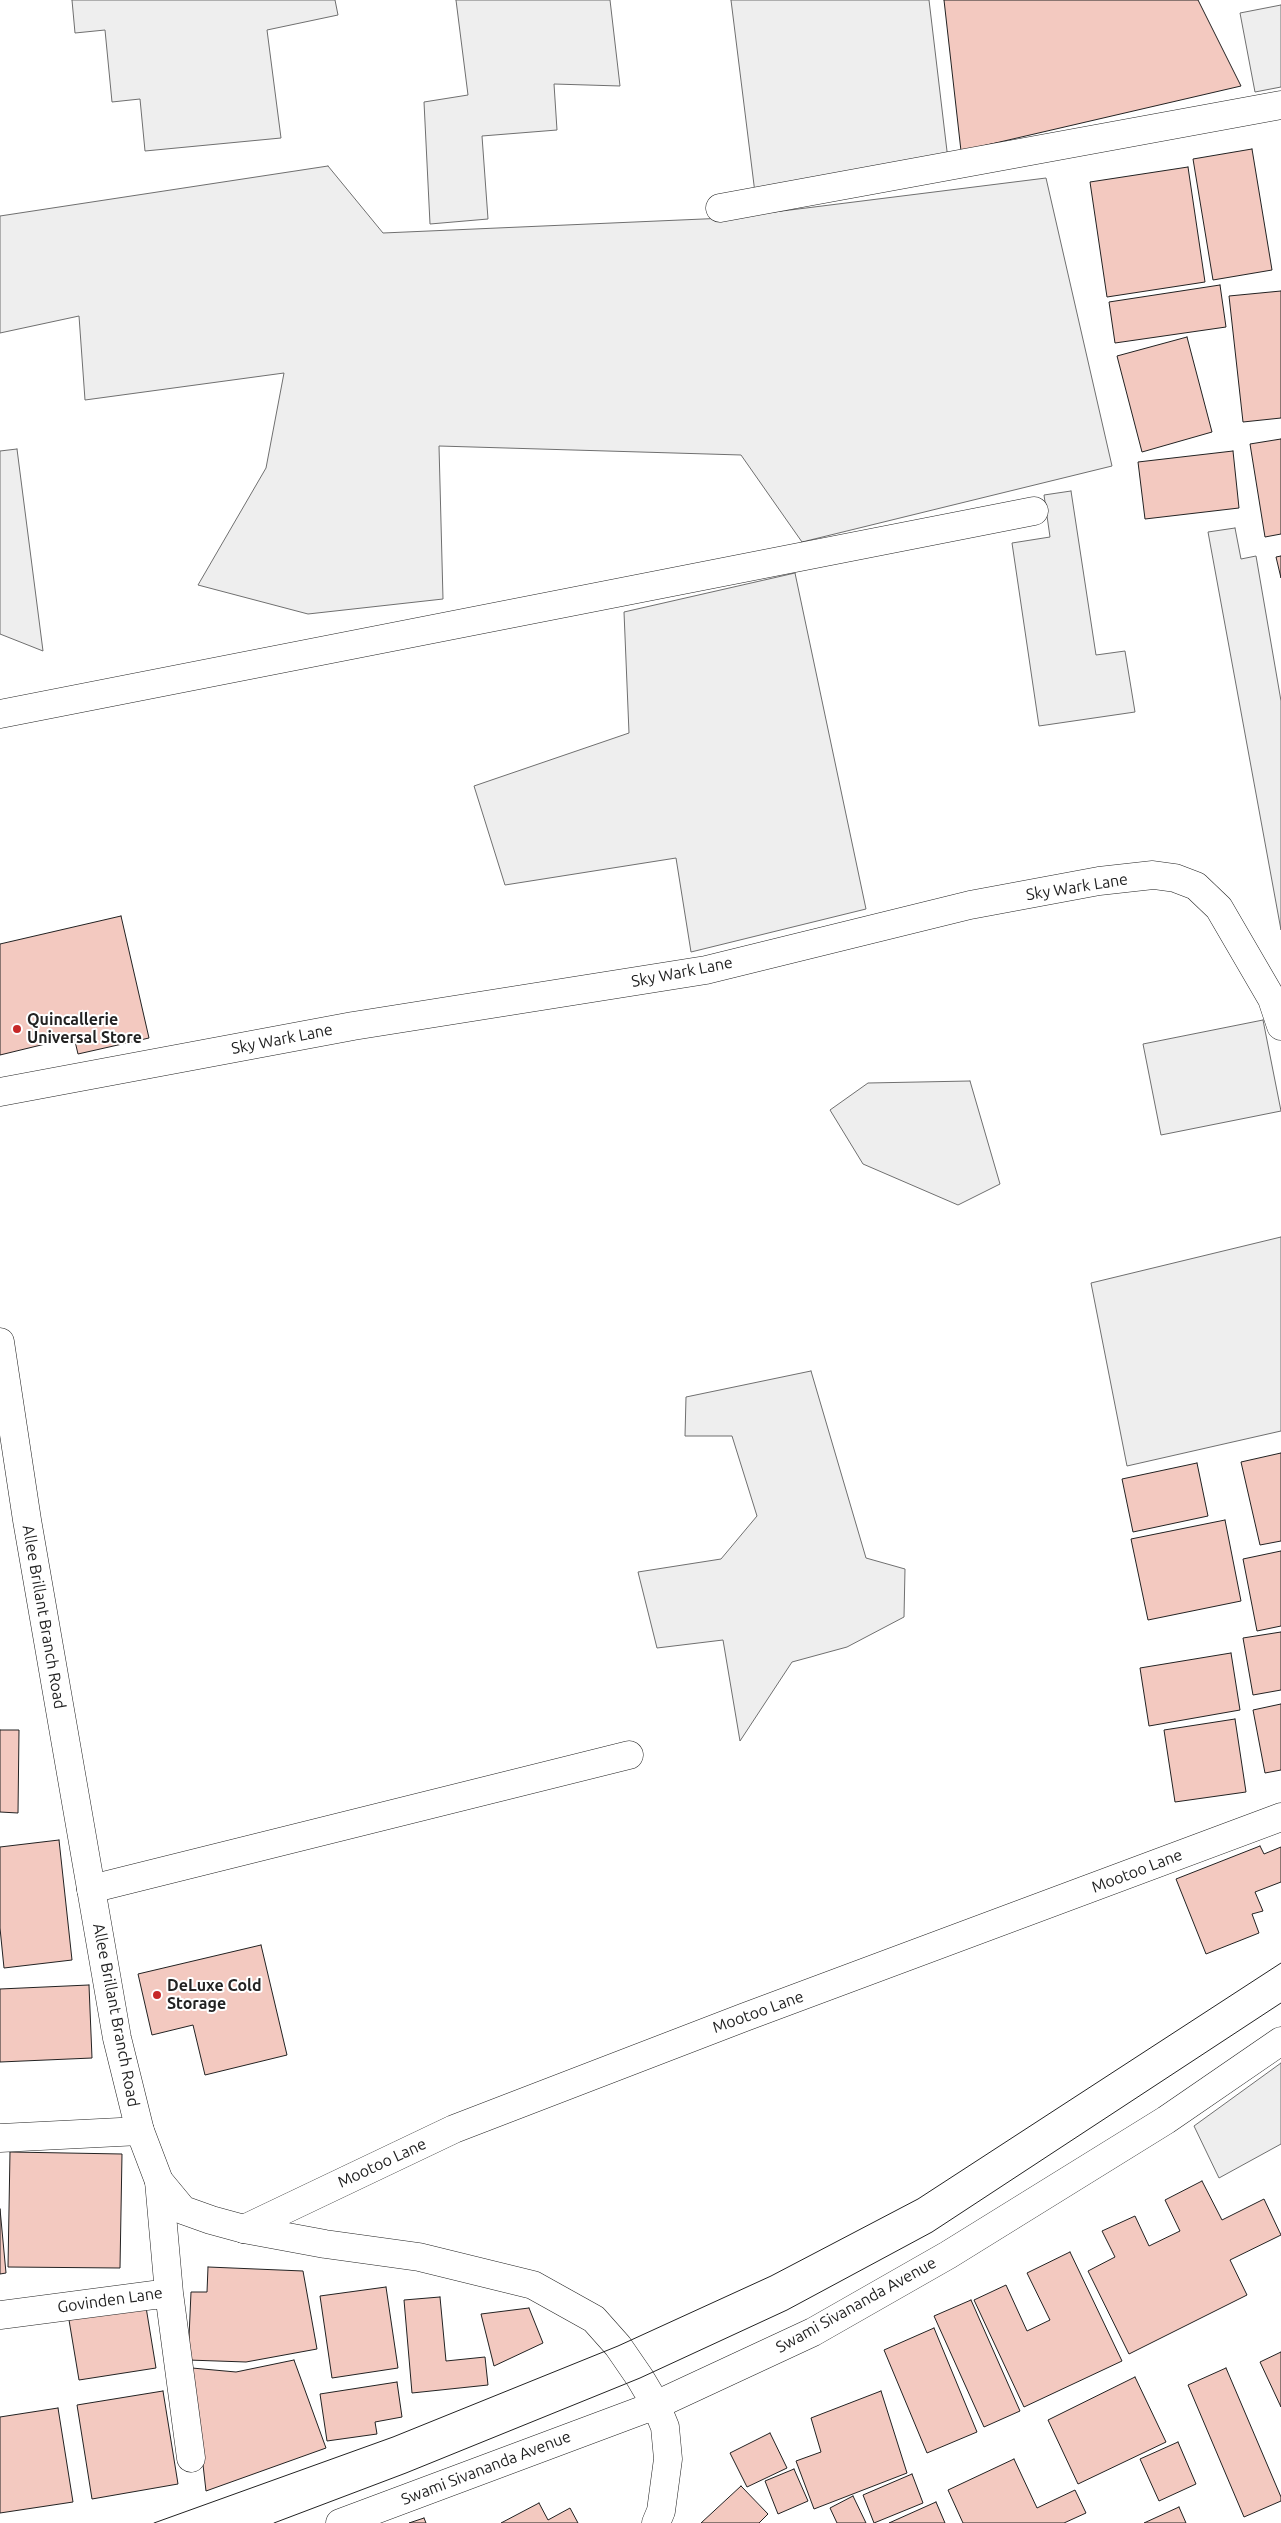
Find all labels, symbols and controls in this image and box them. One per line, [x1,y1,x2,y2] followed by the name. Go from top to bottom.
[1025,869,1129,905] street label: Sky Wark Lane
[630,953,734,991] street label: Sky Wark Lane
[27,1010,142,1048] place label: Quincallerie Universal Store
[230,1020,334,1058] street label: Sky Wark Lane
[11,1023,23,1035] marker: Quincallerie Universal Store
[18,1523,70,1711] street label: Allee Brillant Branch Road
[1089,1845,1185,1897] street label: Mootoo Lane
[89,1922,143,2108] street label: Allee Brillant Branch Road
[167,1976,262,2014] place label: DeLuxe Cold Storage
[710,1987,806,2037] street label: Mootoo Lane
[151,1989,163,2001] marker: DeLuxe Cold Storage
[335,2134,429,2192] street label: Mootoo Lane
[773,2253,939,2357] street label: Swami Sivananda Avenue
[56,2283,164,2317] street label: Govinden Lane
[398,2427,574,2509] street label: Swami Sivananda Avenue

